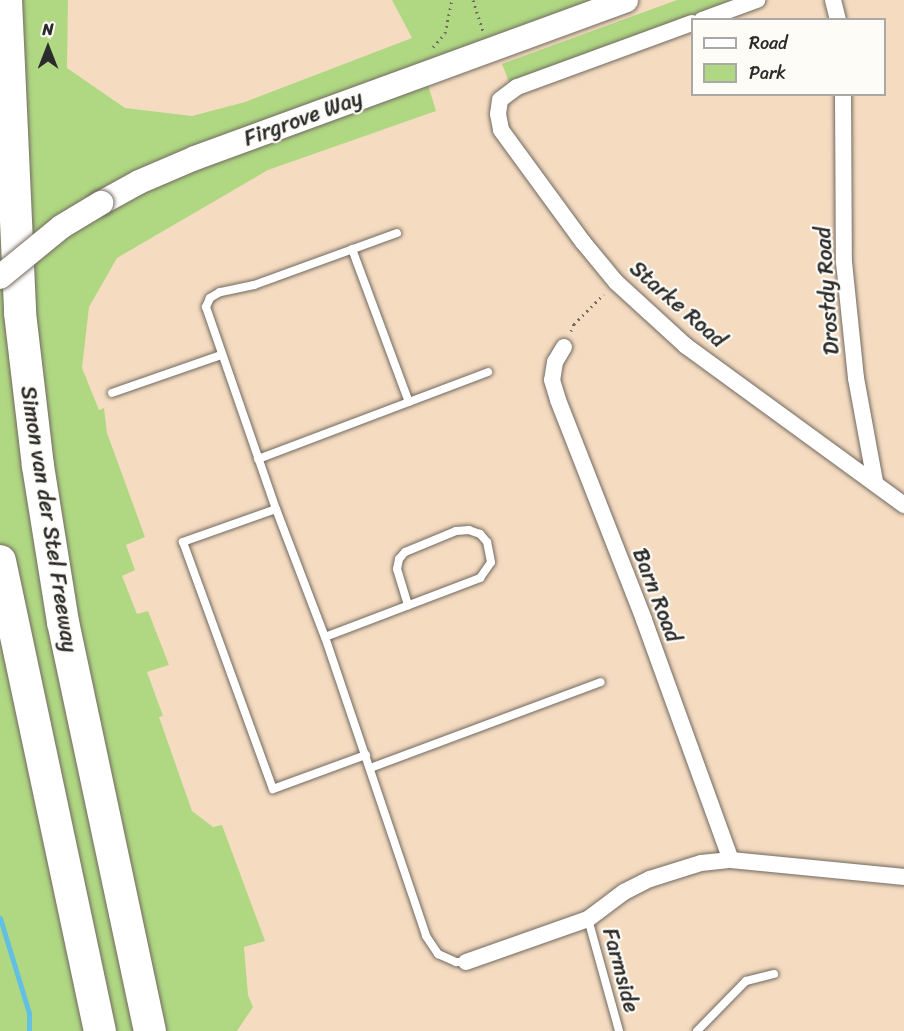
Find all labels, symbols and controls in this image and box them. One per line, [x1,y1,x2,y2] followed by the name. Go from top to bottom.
[42,15,54,44] text: N
[18,18,78,78] north arrow
[691,18,886,96] legend
[749,27,788,59] text: Road
[749,57,786,89] text: Park
[240,84,366,152] street label: Firgrove Way
[809,226,845,356] street label: Drostdy Road
[624,255,732,353] street label: Starke Road
[15,384,83,654] street label: Simon van der Stel Freeway
[627,544,687,646] street label: Barn Road
[597,925,645,1015] street label: Farmside

